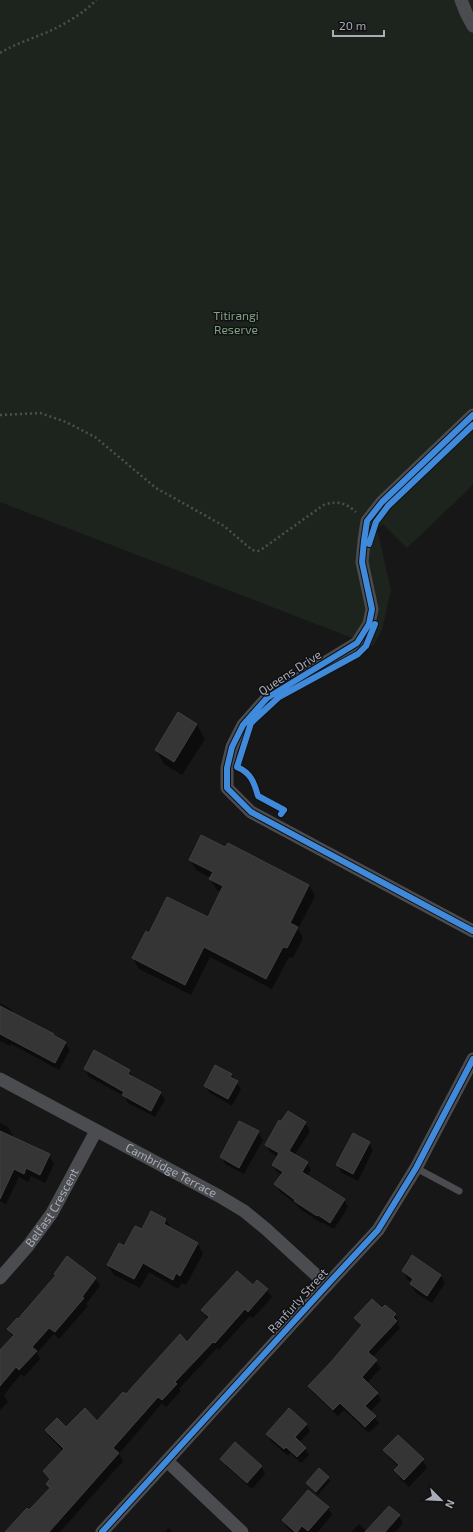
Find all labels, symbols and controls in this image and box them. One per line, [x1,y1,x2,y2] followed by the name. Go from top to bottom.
[333,12,384,38] scale bar
[339,18,366,32] text: 20 m
[213,308,259,336] park label: Titirangi Reserve
[255,647,324,698] street label: Queens Drive
[124,1139,220,1200] street label: Cambridge Terrace
[22,1165,81,1249] street label: Belfast Crescent
[264,1265,330,1336] street label: Ranfurly Street
[421,1480,461,1520] north arrow
[443,1498,458,1511] text: N

